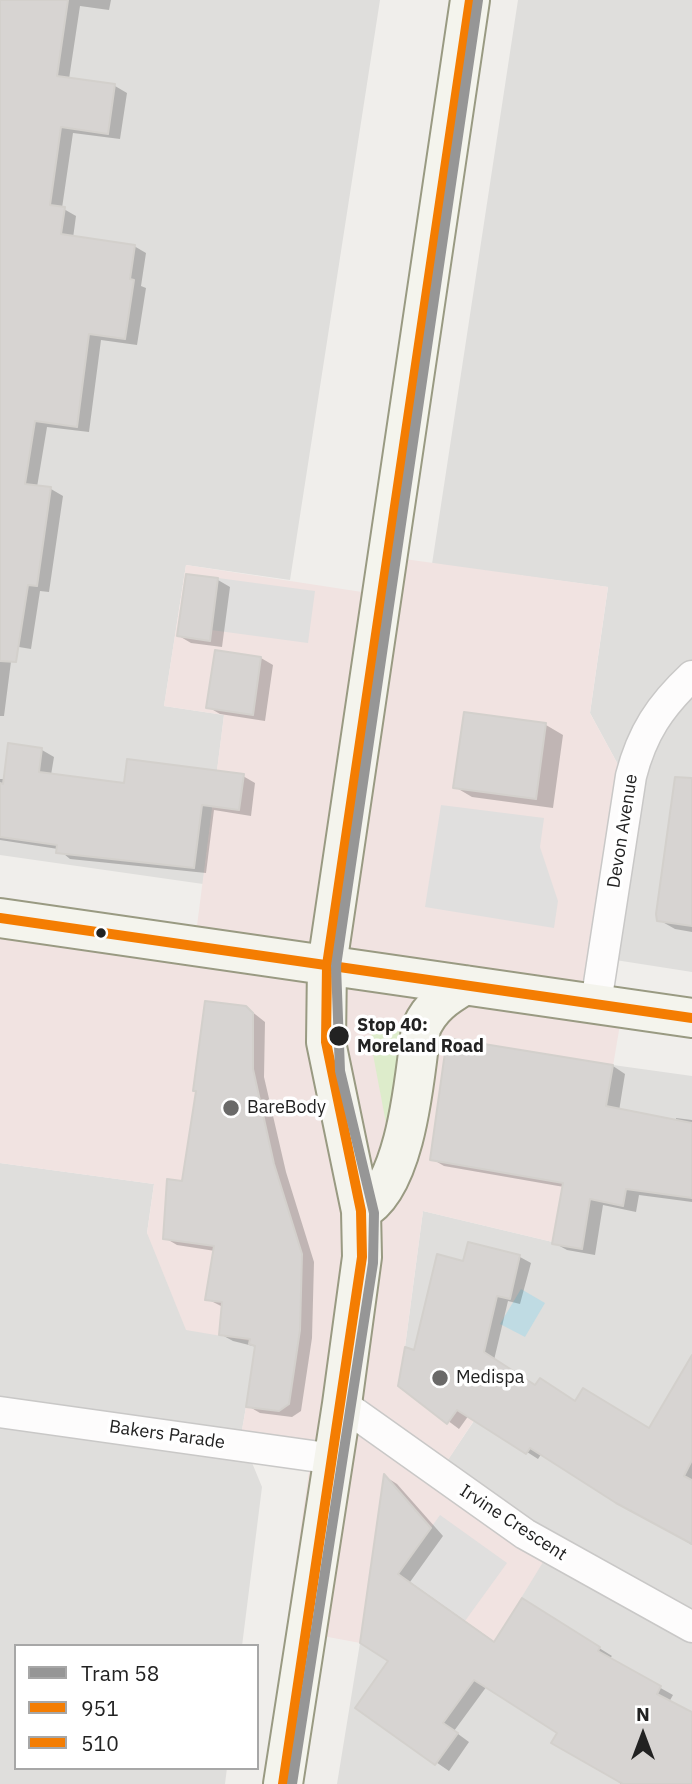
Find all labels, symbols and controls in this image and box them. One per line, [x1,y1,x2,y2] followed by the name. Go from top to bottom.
[603,772,643,890] street label: Devon Avenue
[94,926,108,940] unlabelled marker
[357,1015,484,1058] place label: Stop 40: Moreland Road
[327,1024,351,1048] marker: Stop 40: Moreland Road
[247,1097,326,1119] place label: BareBody
[221,1098,241,1118] marker: BareBody
[456,1367,524,1389] place label: Medispa
[430,1368,450,1388] marker: Medispa
[108,1416,226,1454] street label: Bakers Parade
[455,1480,571,1566] street label: Irvine Crescent
[14,1644,259,1770] legend
[81,1659,159,1687] text: Tram 58
[81,1694,119,1722] text: 951
[608,1700,678,1770] north arrow
[636,1702,650,1726] text: N
[81,1729,119,1757] text: 510

